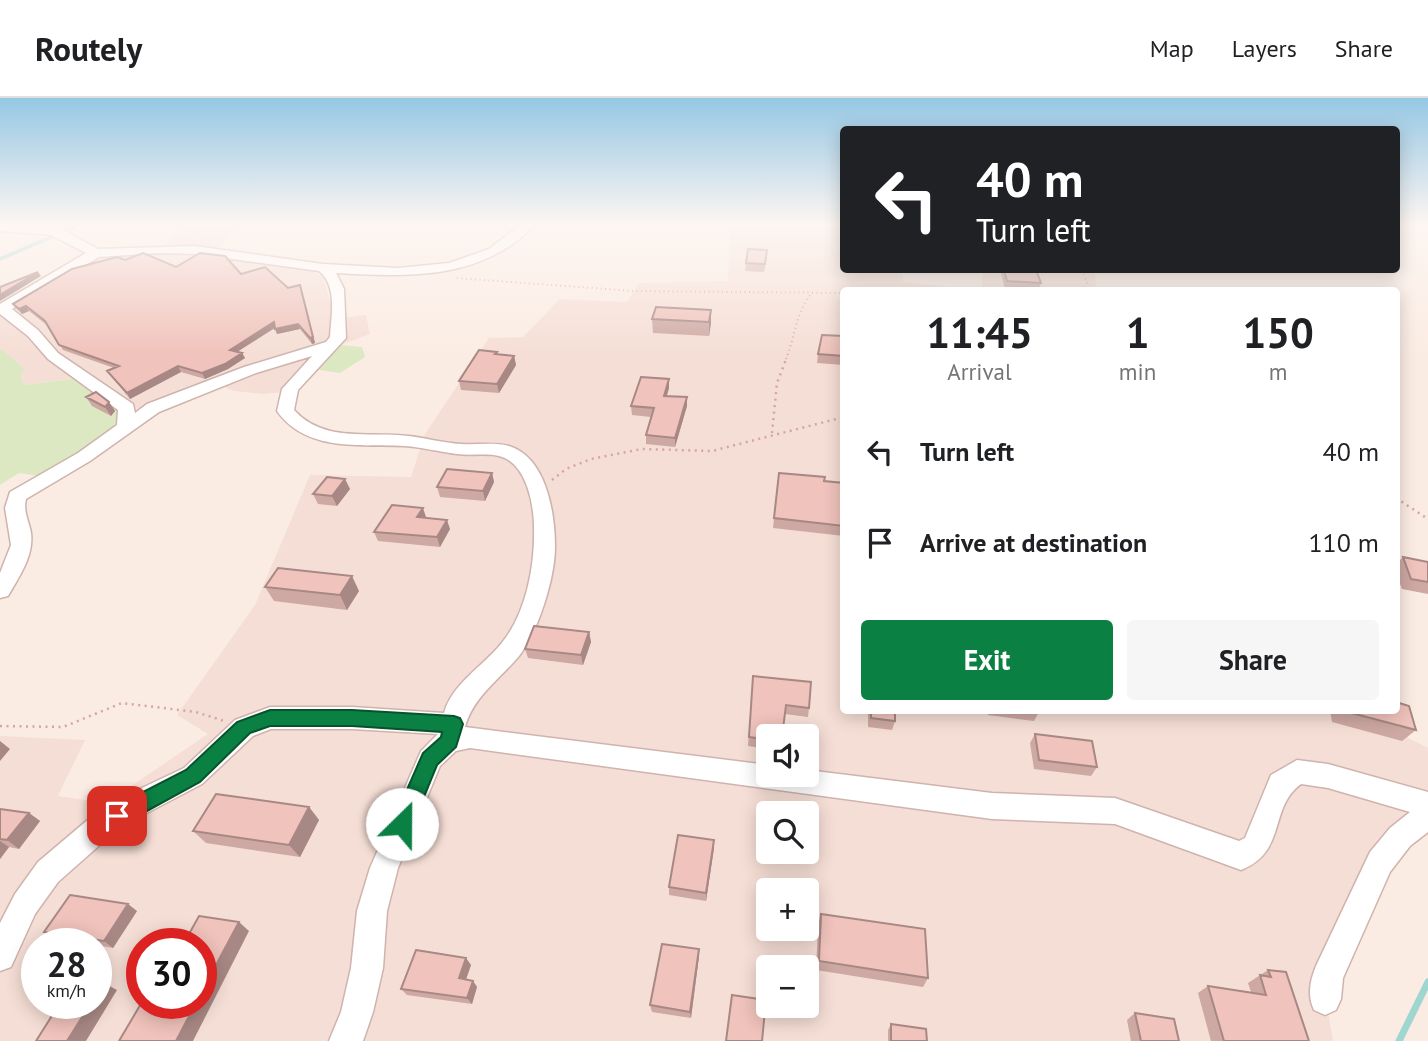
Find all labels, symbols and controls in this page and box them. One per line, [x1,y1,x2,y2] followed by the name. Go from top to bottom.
[35,27,142,70] text: Routely
[1150,33,1194,64] text: Map
[1232,33,1297,64] text: Layers
[1335,33,1393,64] text: Share
[976,147,1083,211] text: 40 m
[861,154,952,245] icon: left
[976,209,1091,251] text: Turn left
[926,305,1033,360] text: 11:45
[1126,305,1149,360] text: 1
[1242,305,1314,360] text: 150
[947,357,1012,386] text: Arrival
[1119,357,1156,386] text: min
[1269,357,1287,386] text: m
[861,433,899,471] icon: left
[920,435,1014,468] text: Turn left
[1323,435,1379,468] text: 40 m
[861,524,899,562] icon: arrive
[920,526,1147,559] text: Arrive at destination
[1308,526,1379,559] text: 110 m
[861,620,1113,700] button: Exit
[1127,620,1379,700] button: Share
[756,724,819,1018] map controls
[756,724,819,787] button: sound
[87,786,147,846] pin
[365,787,439,861] position arrow
[98,797,136,835] icon: arrive
[756,801,819,864] button: search
[756,878,819,941] button: +
[126,928,217,1019] speed limit sign: 30
[47,941,86,987] text: 28
[756,955,819,1018] button: −
[47,979,86,1002] text: km/h

